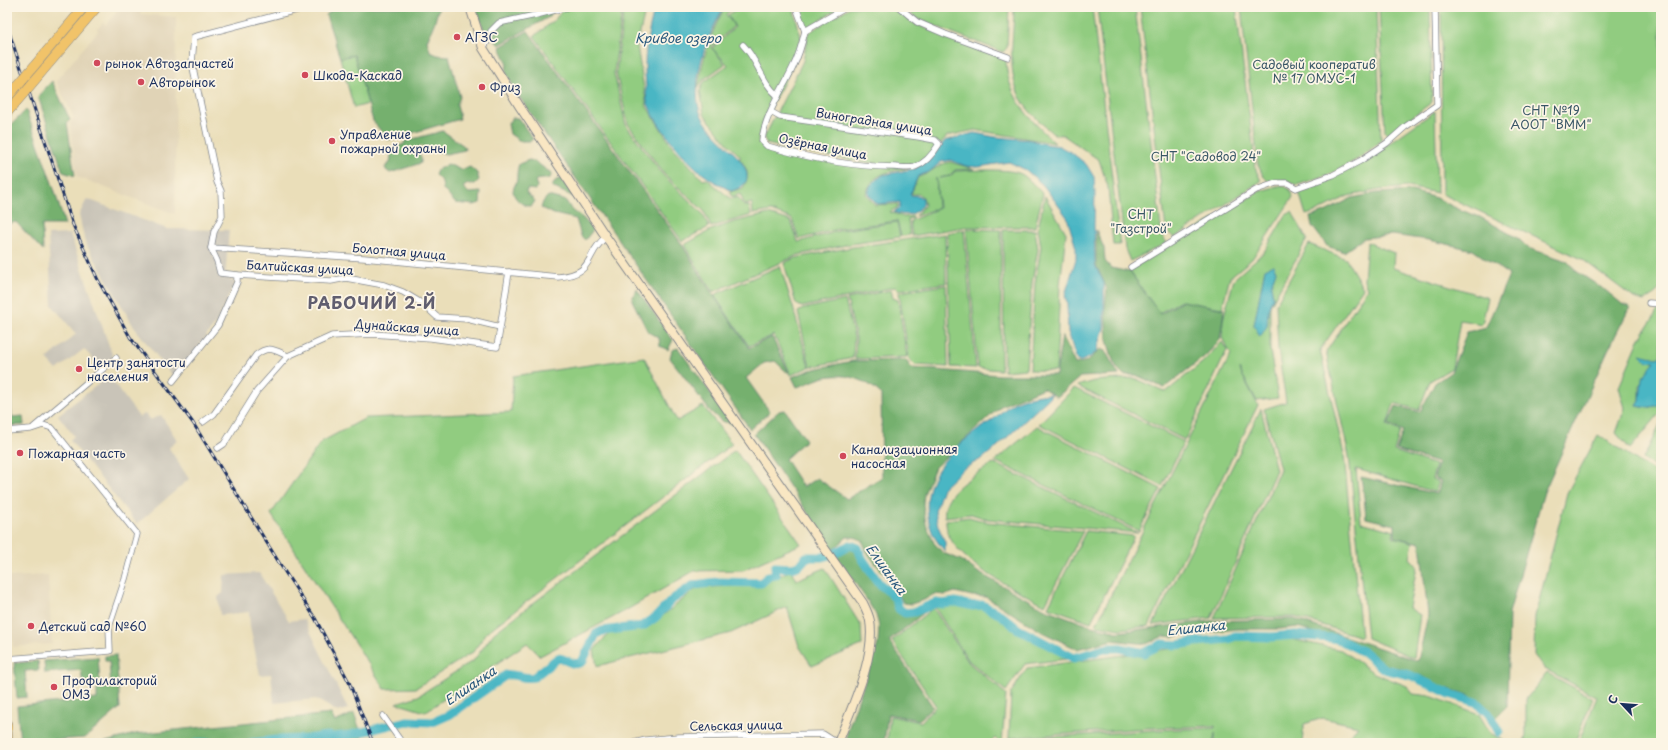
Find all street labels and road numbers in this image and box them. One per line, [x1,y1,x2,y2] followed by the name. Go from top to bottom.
[815,103,934,139] street label: Виноградная улица
[777,129,869,163] street label: Озёрная улица
[351,238,447,264] street label: Болотная улица
[246,255,355,279] street label: Балтийская улица
[353,314,460,340] street label: Дунайская улица
[689,715,783,735] street label: Сельская улица

